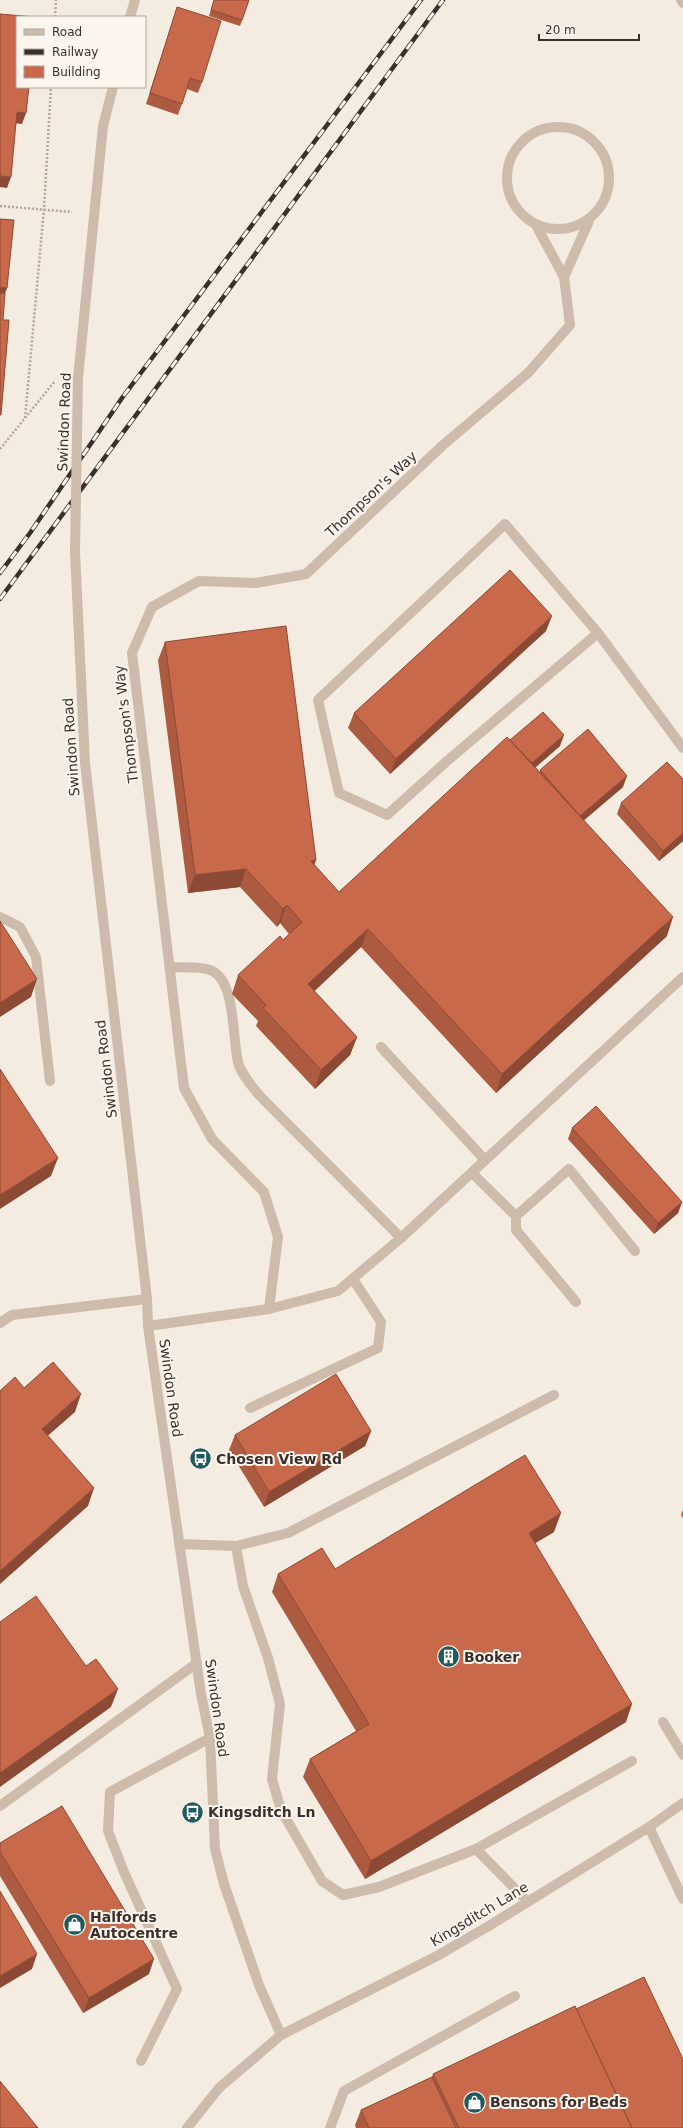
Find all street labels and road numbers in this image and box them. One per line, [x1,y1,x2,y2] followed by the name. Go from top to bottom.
[54,372,74,472] street label: Swindon Road
[321,448,420,541] street label: Thompson's Way
[111,664,141,785] street label: Thompson's Way
[60,697,82,797] street label: Swindon Road
[92,1019,120,1119] street label: Swindon Road
[156,1338,186,1438] street label: Swindon Road
[202,1658,232,1758] street label: Swindon Road
[427,1878,531,1950] street label: Kingsditch Lane

